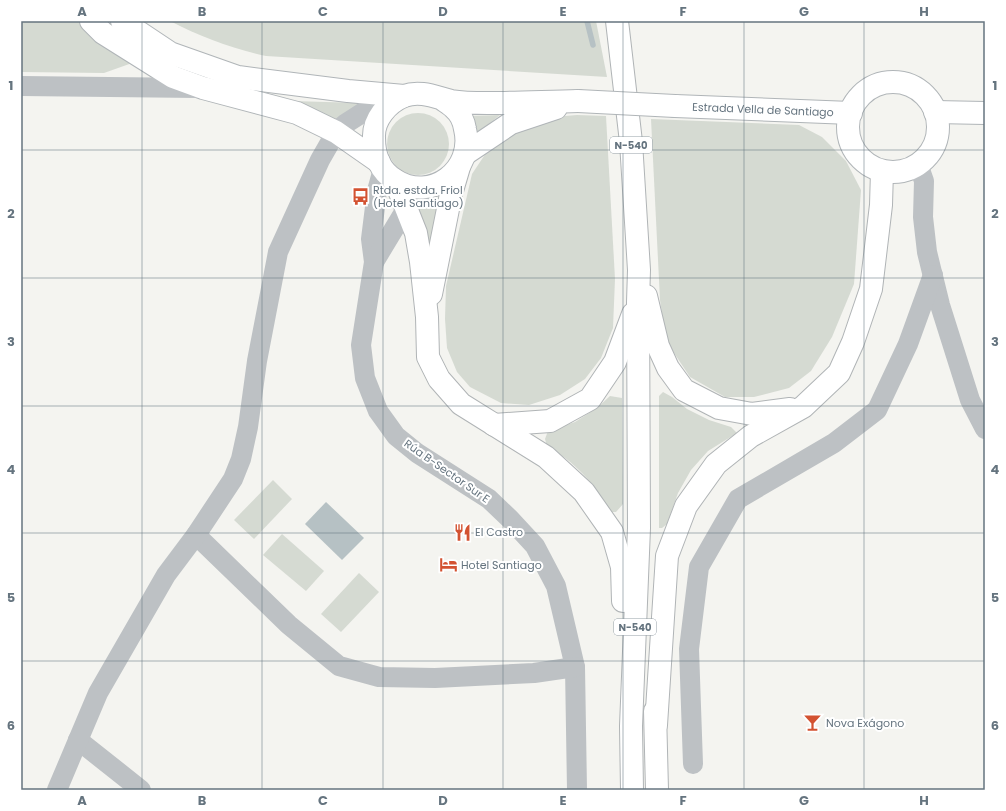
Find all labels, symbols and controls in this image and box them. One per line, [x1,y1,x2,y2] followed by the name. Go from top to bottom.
[77,2,87,21] text: A
[198,2,207,21] text: B
[318,2,328,21] text: C
[438,2,448,21] text: D
[559,2,567,21] text: E
[679,2,687,21] text: F
[799,2,809,21] text: G
[919,2,929,21] text: H
[9,76,13,95] text: 1
[993,76,997,95] text: 1
[692,99,834,120] street label: Estrada Vella de Santiago
[610,137,652,153] road number: N-540
[373,182,464,211] place label: Rtda. estda. Friol (Hotel Santiago)
[350,186,370,206] bus stop icon: Rtda. estda. Friol (Hotel Santiago)
[7,204,15,223] text: 2
[991,204,999,223] text: 2
[7,332,15,351] text: 3
[991,332,999,351] text: 3
[401,435,493,507] street label: Rúa B-Sector Sur E
[7,460,16,479] text: 4
[991,460,1000,479] text: 4
[452,522,472,542] restaurant icon: El Castro
[475,524,523,540] place label: El Castro
[438,555,458,575] hotel icon: Hotel Santiago
[461,557,542,573] place label: Hotel Santiago
[7,588,15,607] text: 5
[991,588,999,607] text: 5
[614,619,656,635] road number: N-540
[803,713,823,733] bar icon: Nova Exágono
[826,715,904,731] place label: Nova Exágono
[7,716,15,735] text: 6
[991,716,999,735] text: 6
[77,791,87,810] text: A
[198,791,207,810] text: B
[318,791,328,810] text: C
[438,791,448,810] text: D
[559,791,567,810] text: E
[679,791,687,810] text: F
[799,791,809,810] text: G
[919,791,929,810] text: H

